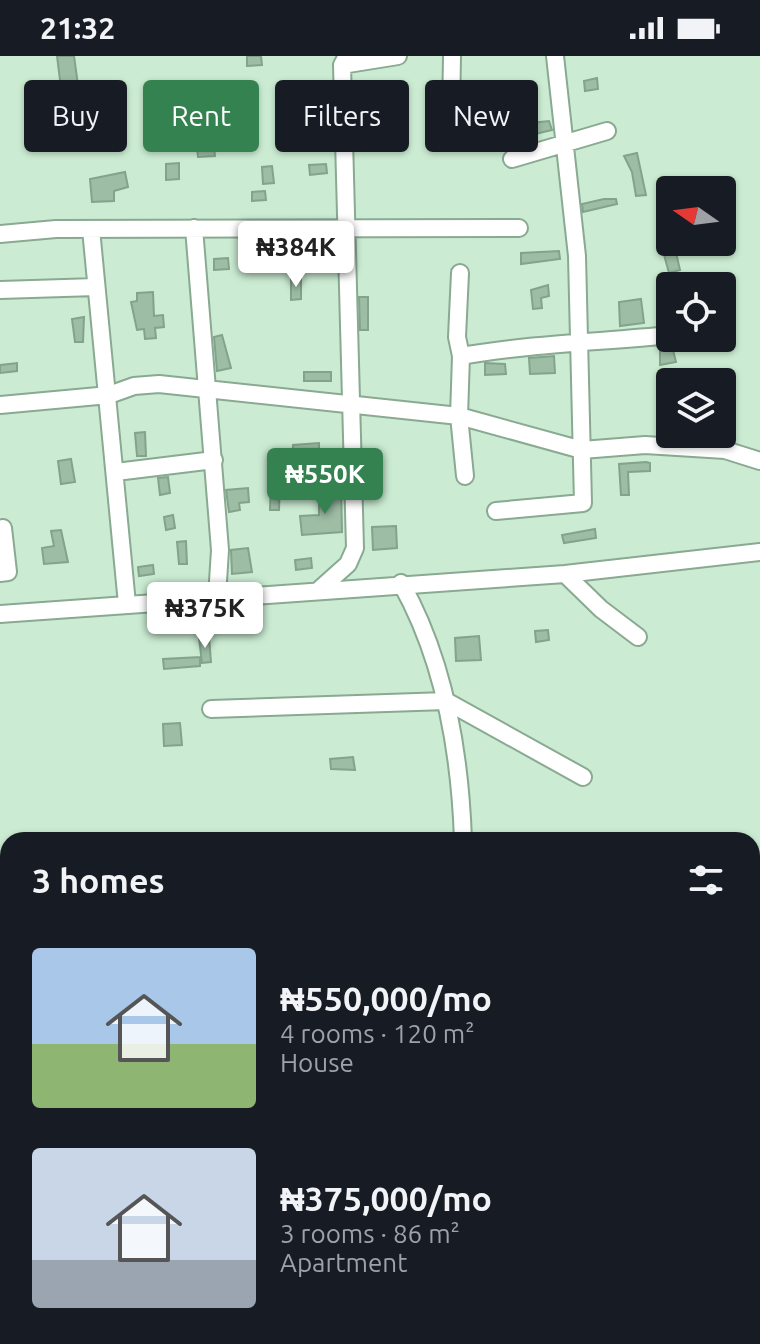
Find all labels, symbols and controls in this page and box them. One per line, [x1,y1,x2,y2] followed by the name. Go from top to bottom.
[40,11,115,45] text: 21:32
[24,80,127,152] chip: Buy
[143,80,259,152] chip: Rent
[275,80,409,152] chip: Filters
[425,80,538,152] chip: New
[656,176,736,256] north arrow
[656,176,736,448] map controls
[240,221,352,289] pin: ₦384K
[256,232,336,261] text: ₦384K
[656,272,736,352] button: locate
[656,368,736,448] button: layers
[269,448,381,516] pin: ₦550K
[285,459,365,488] text: ₦550K
[149,582,261,650] pin: ₦375K
[165,593,245,622] text: ₦375K
[684,858,728,902] icon: filters
[32,861,165,899] text: 3 homes
[280,979,492,1017] text: ₦550,000/mo
[96,980,192,1076] icon: home
[280,1019,475,1048] text: 4 rooms · 120 m²
[280,1048,354,1077] text: House
[280,1179,492,1217] text: ₦375,000/mo
[96,1180,192,1276] icon: home
[280,1219,460,1248] text: 3 rooms · 86 m²
[280,1248,407,1277] text: Apartment

